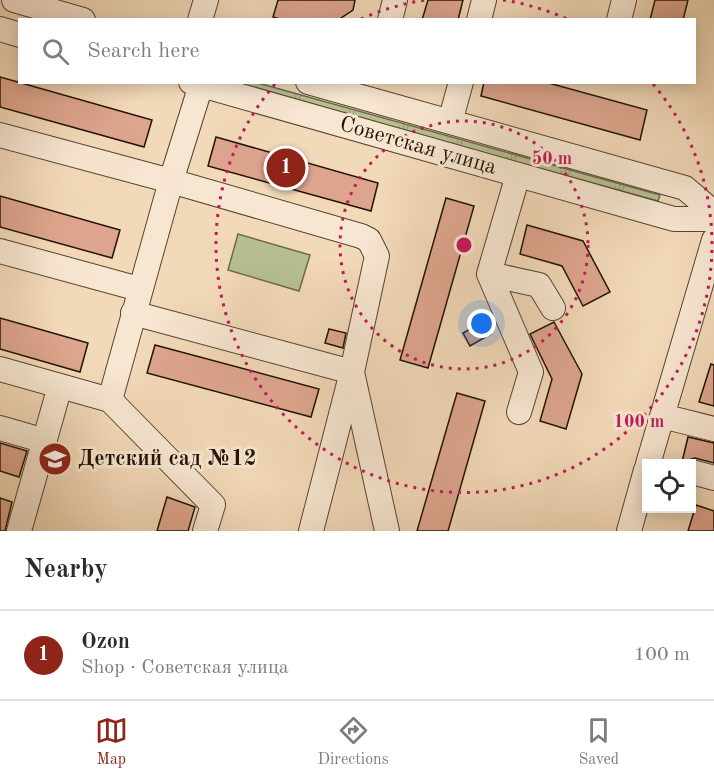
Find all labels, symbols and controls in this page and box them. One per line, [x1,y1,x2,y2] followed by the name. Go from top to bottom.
[18,18,696,84] search box
[39,35,72,68] icon: search
[87,40,200,62] text: Search here
[337,113,499,179] street label: Советская улица
[266,146,306,190] pin: 1
[532,150,572,168] text: 50 m
[454,235,474,255] centre of rings
[467,309,496,338] your location
[614,413,664,431] text: 100 m
[37,441,73,477] school or university icon: Детский сад №12
[78,448,257,470] place label: Детский сад №12
[642,459,696,513] map controls
[642,459,696,513] button: locate
[24,557,108,583] text: Nearby
[81,631,130,653] text: Ozon
[38,645,49,665] text: 1
[634,645,690,665] text: 100 m
[81,658,289,678] text: Shop · Советская улица
[95,714,128,770] tab: Map
[318,714,389,770] tab: Directions
[578,714,619,770] tab: Saved

